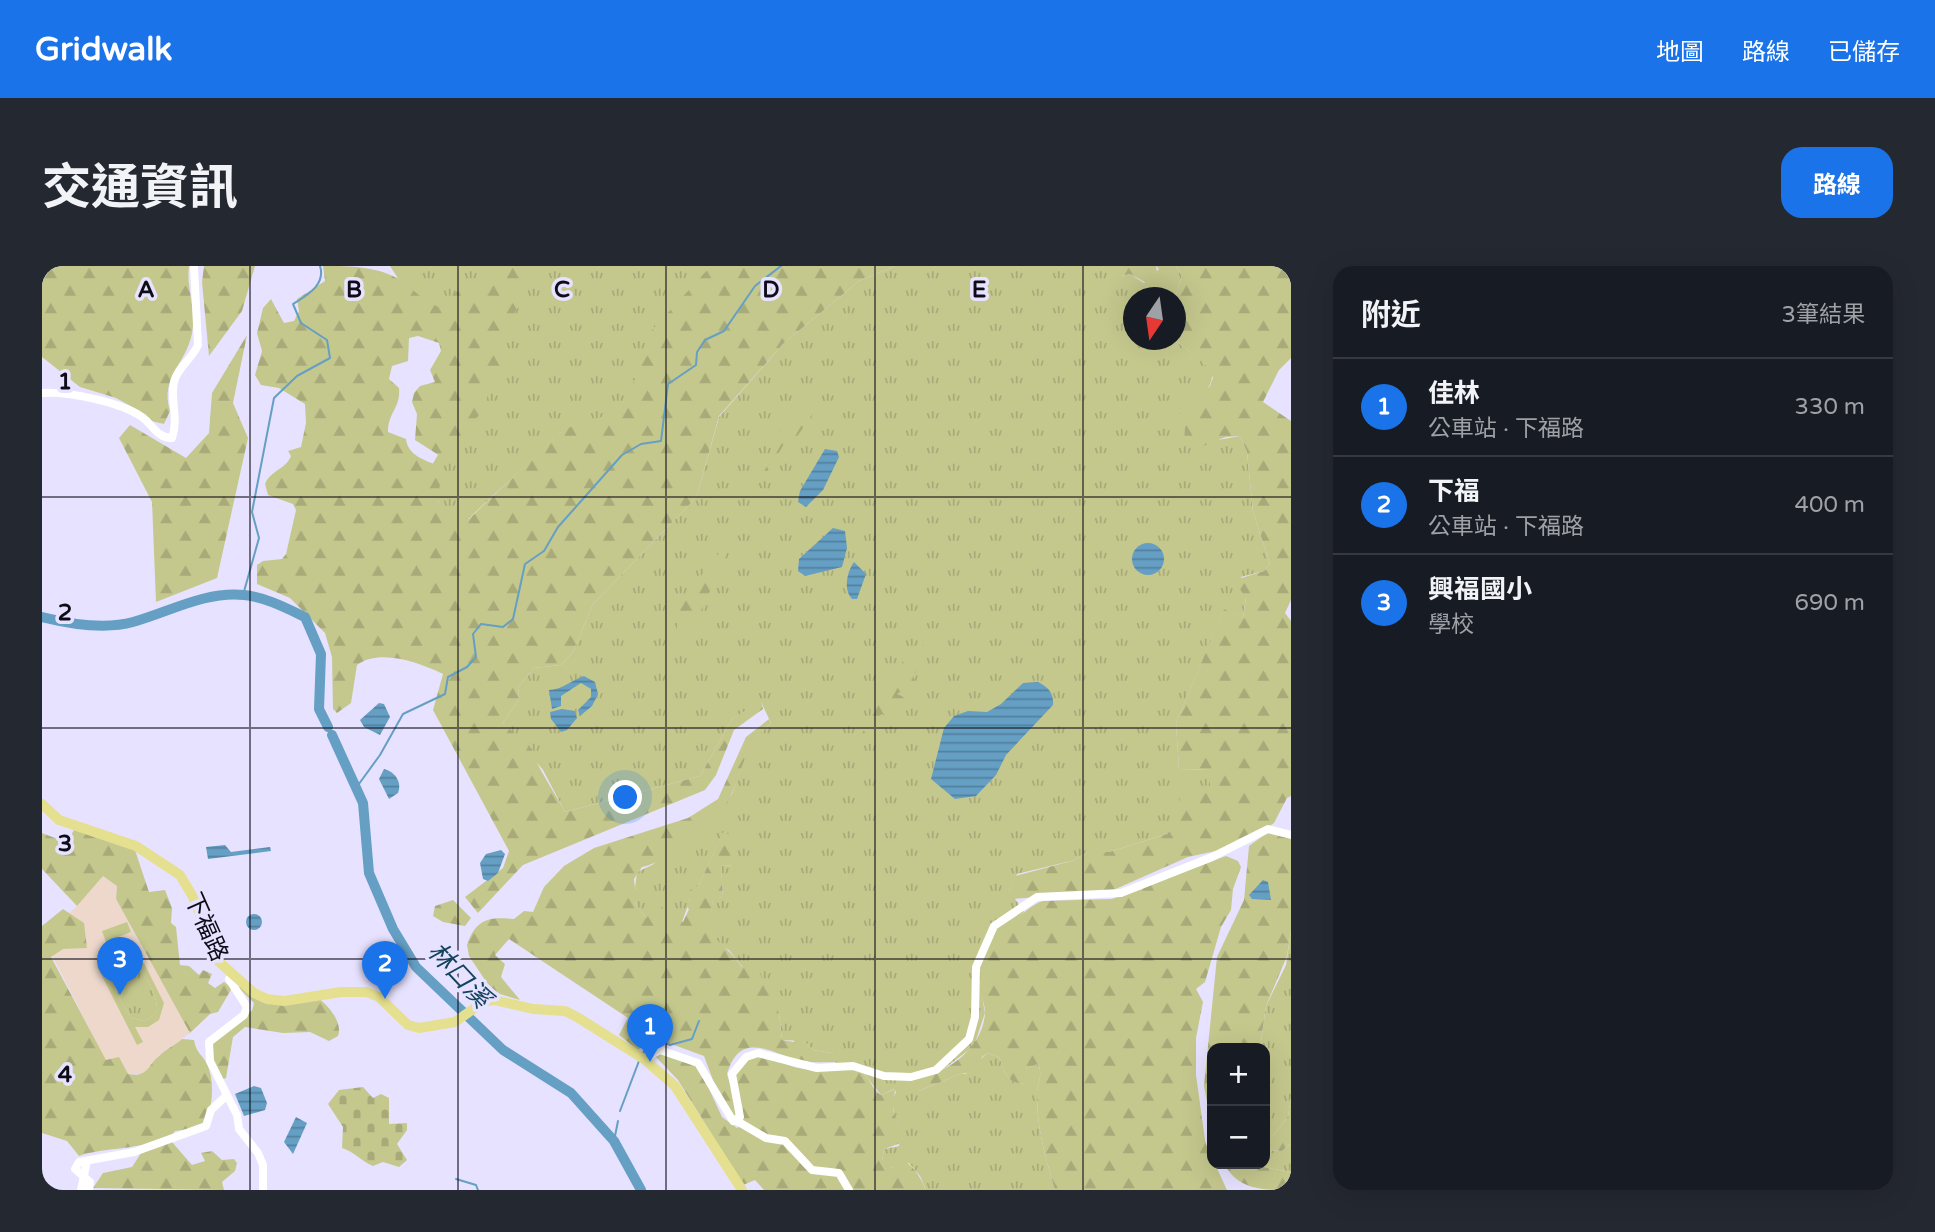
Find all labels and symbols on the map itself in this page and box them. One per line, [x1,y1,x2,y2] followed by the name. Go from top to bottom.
[137,276,155,304] text: A
[346,276,362,304] text: B
[554,276,570,304] text: C
[762,276,780,304] text: D
[972,276,986,304] text: E
[1123,287,1186,350] north arrow
[58,368,72,396] text: 1
[58,599,72,627] text: 2
[608,780,642,814] your location
[58,830,72,858] text: 3
[178,888,234,966] street label: 下福路
[421,936,500,1017] water label: 林口溪
[97,937,143,995] pin: 3
[362,941,408,999] pin: 2
[627,1004,673,1062] pin: 1
[58,1061,73,1089] text: 4

